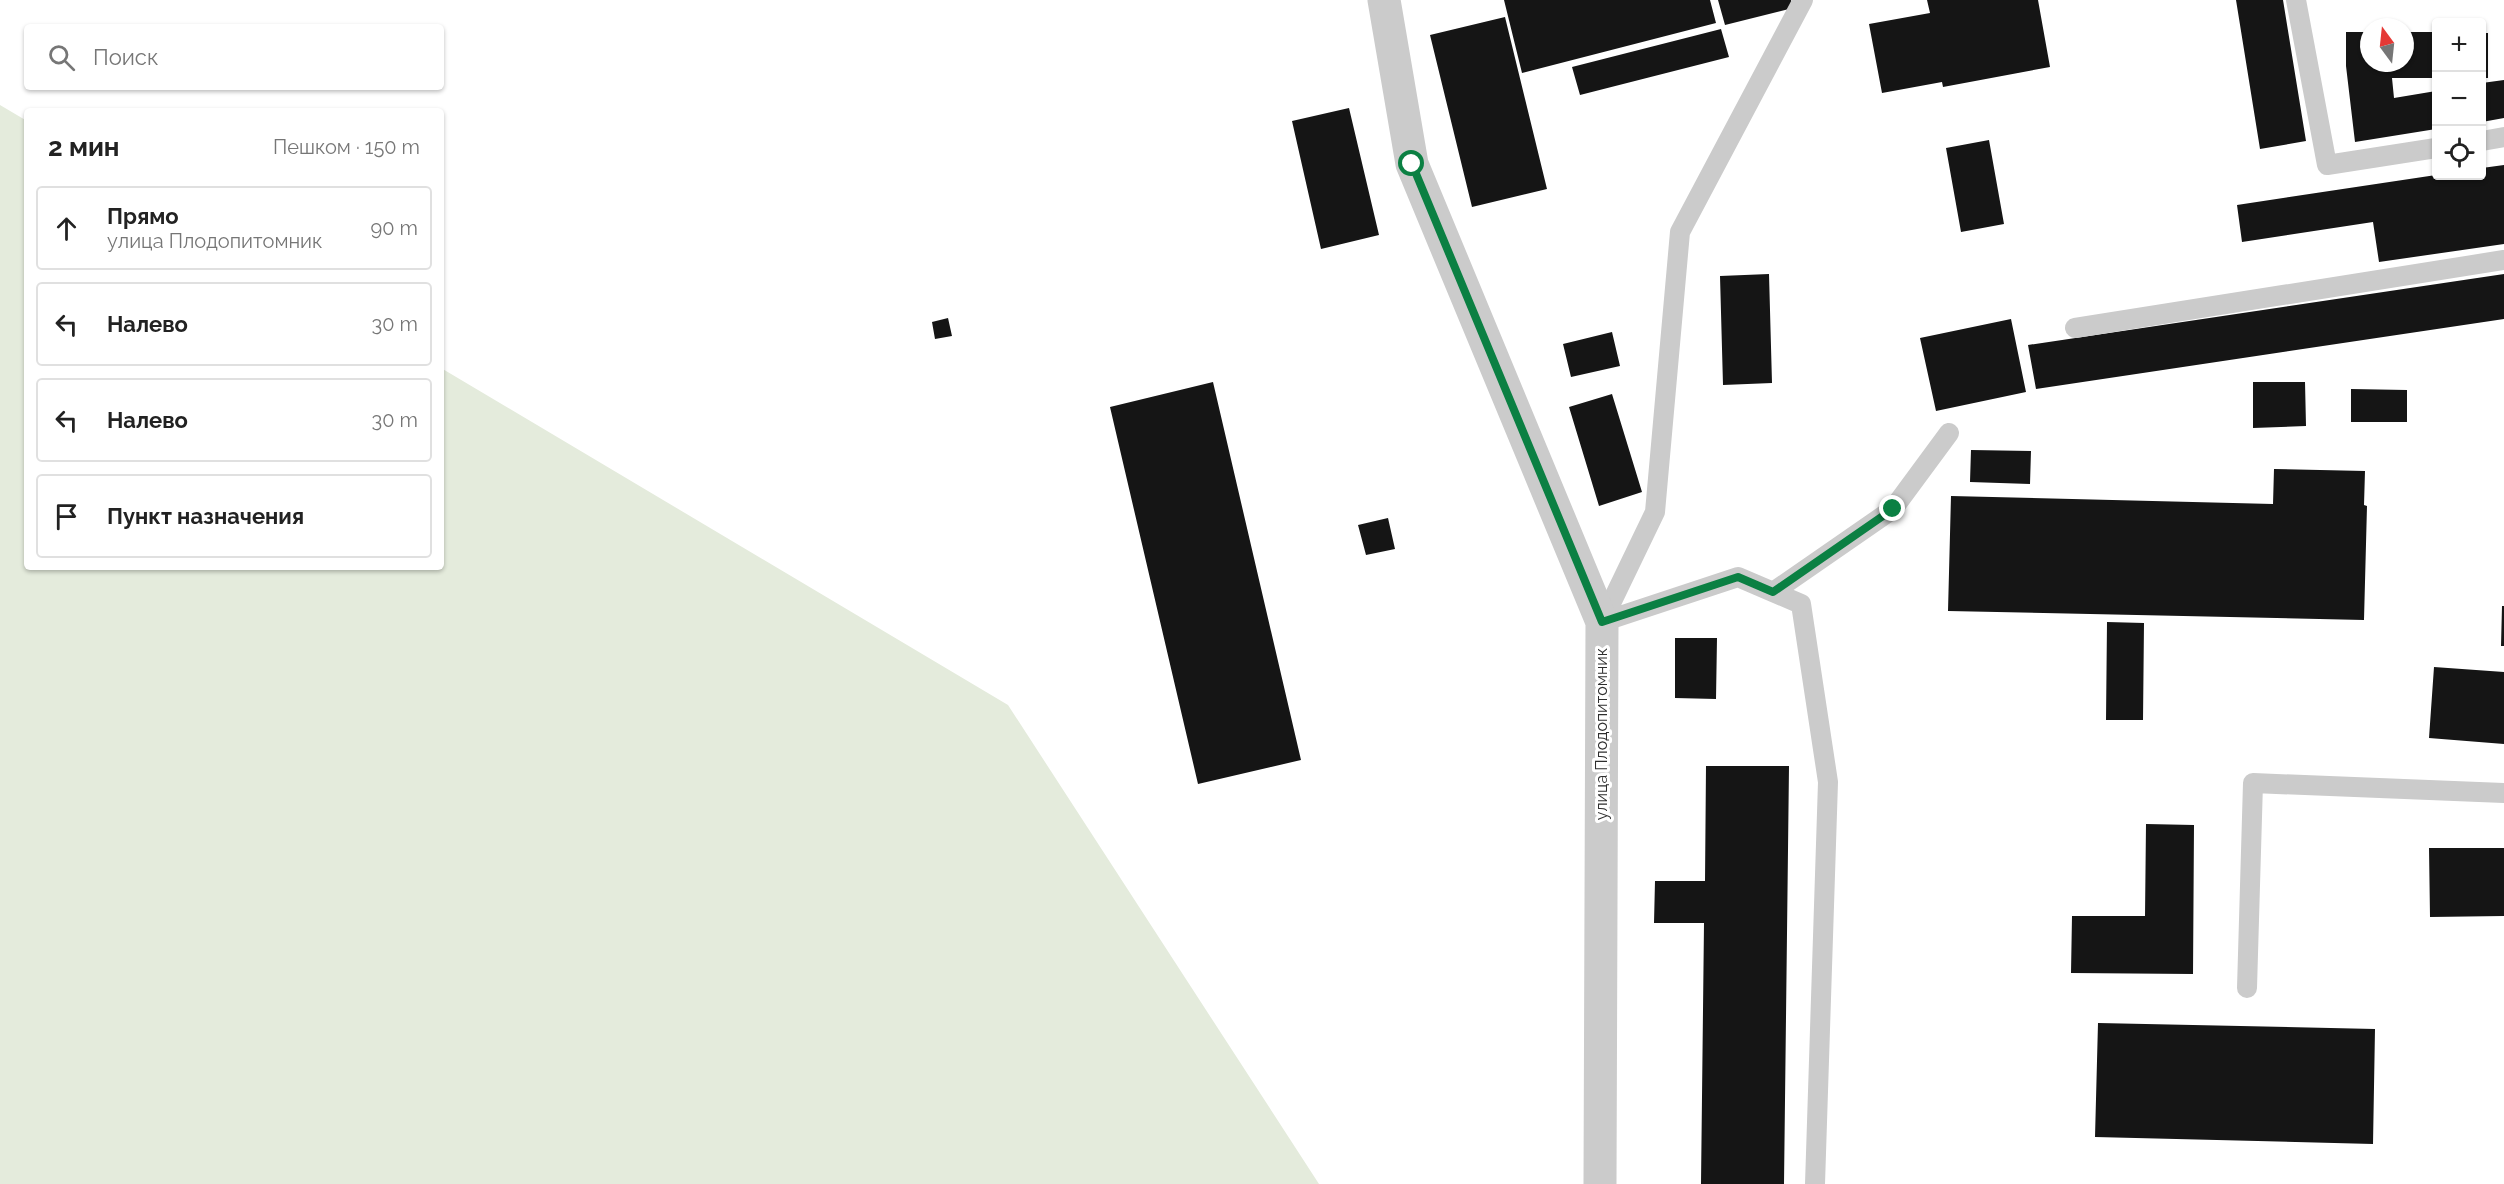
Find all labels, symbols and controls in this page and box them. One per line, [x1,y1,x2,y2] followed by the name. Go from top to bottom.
[2360,18,2414,72] north arrow
[2432,18,2486,180] map controls
[2432,18,2486,72] button: +
[24,24,444,90] search box
[45,41,78,74] icon: search
[93,44,158,70] text: Поиск
[2432,72,2486,126] button: −
[2432,126,2486,180] button: locate
[48,132,120,162] text: 2 мин
[273,135,420,159] text: Пешком · 150 m
[1398,150,1424,176] route start
[107,203,179,229] text: Прямо
[50,212,83,245] icon: ahead
[371,216,418,240] text: 90 m
[107,229,322,253] text: улица Плодопитомник
[50,308,83,341] icon: left
[107,311,188,337] text: Налево
[372,312,418,336] text: 30 m
[50,404,83,437] icon: left
[107,407,188,433] text: Налево
[372,408,418,432] text: 30 m
[1879,495,1905,521] route end
[50,500,83,533] icon: arrive
[107,503,304,529] text: Пункт назначения
[1592,648,1611,820] street label: улица Плодопитомник

